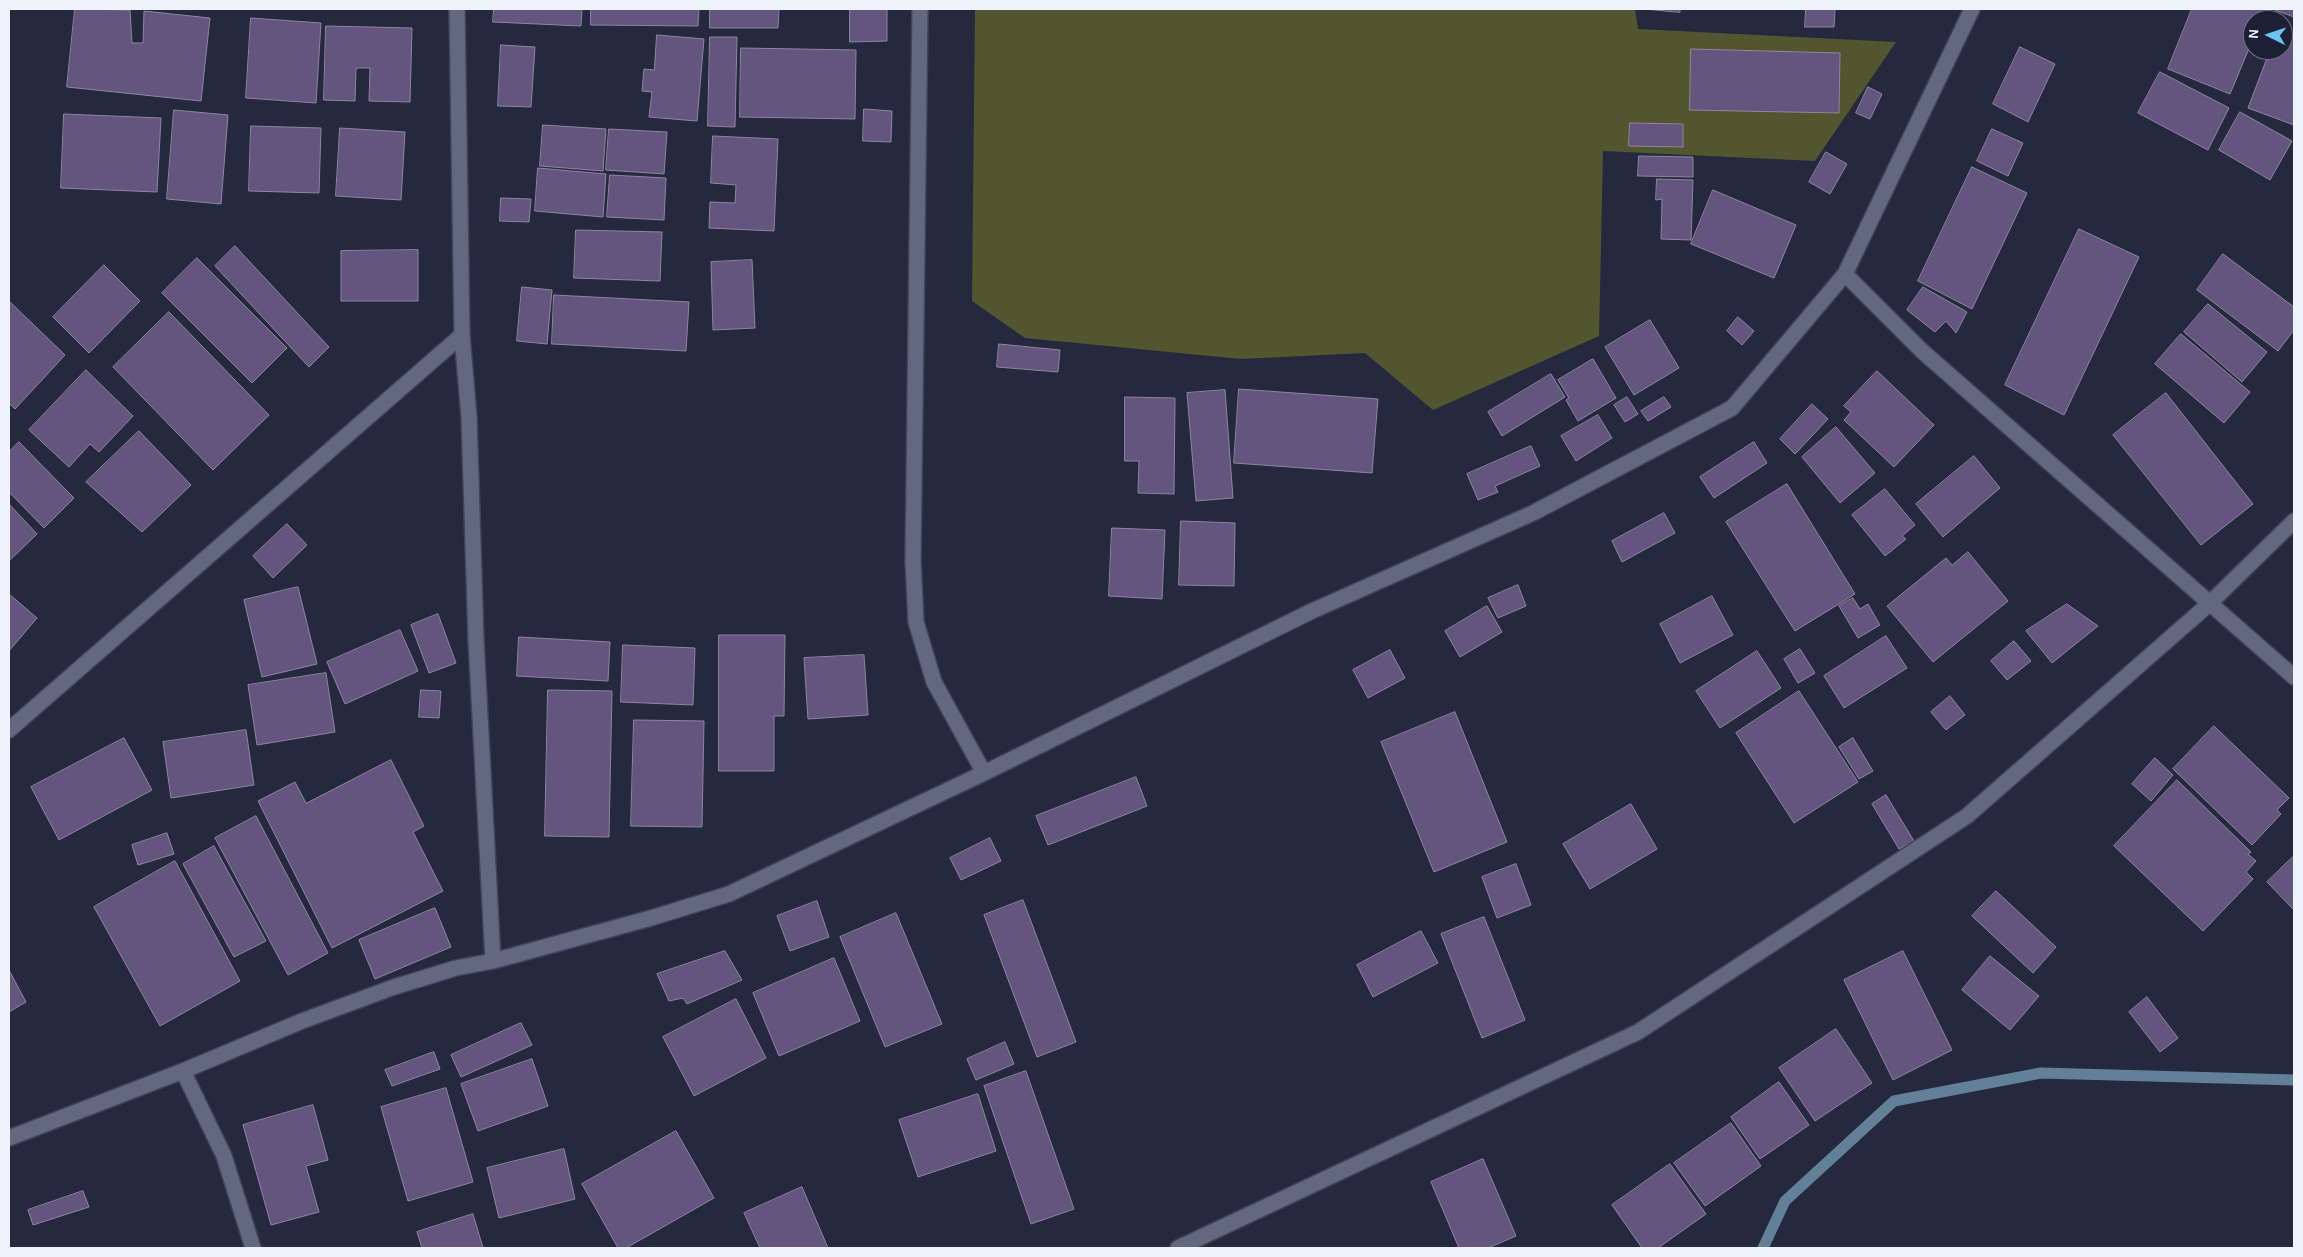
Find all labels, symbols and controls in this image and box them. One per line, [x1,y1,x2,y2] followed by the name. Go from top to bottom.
[2243,10,2293,60] north arrow
[2245,28,2262,40] text: N

